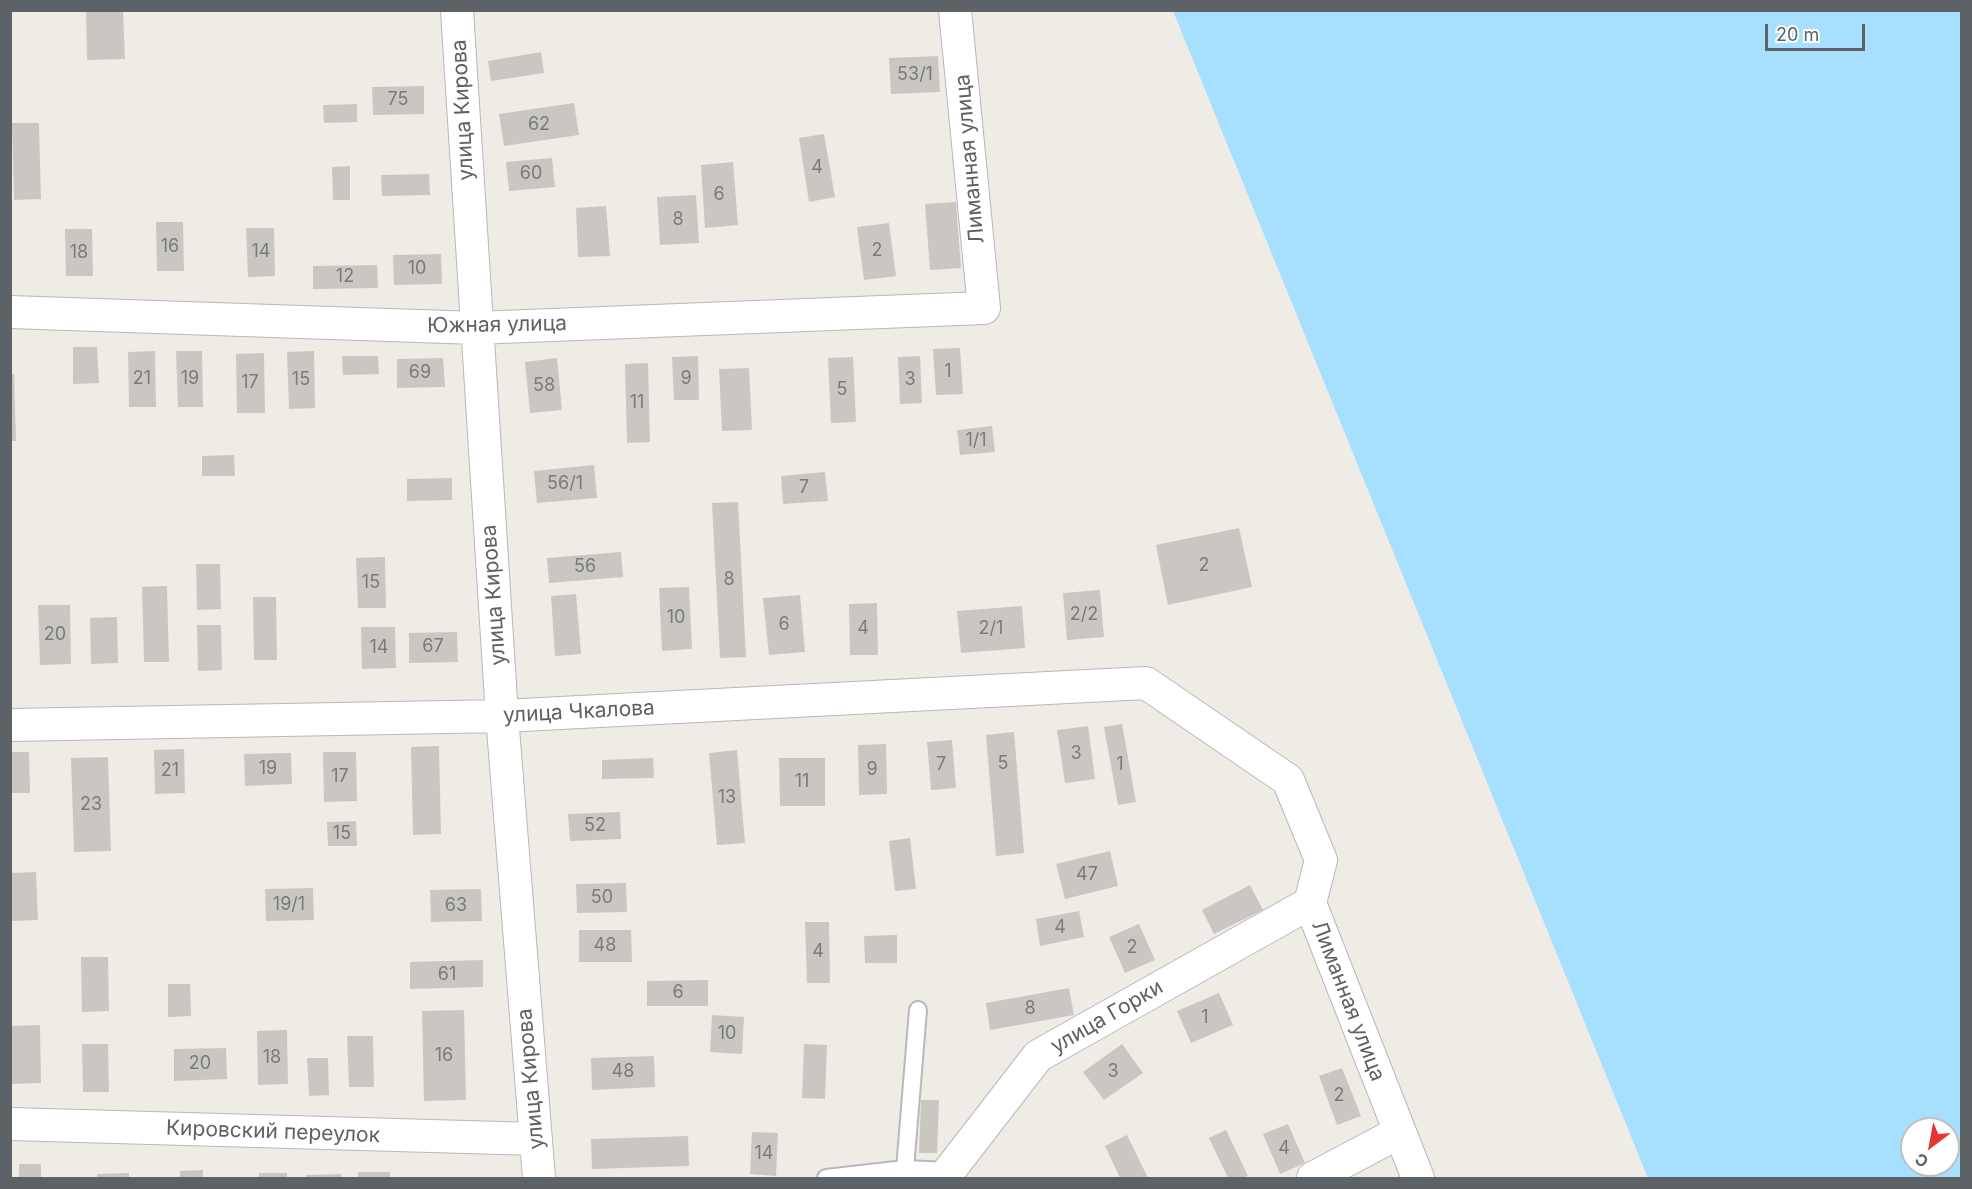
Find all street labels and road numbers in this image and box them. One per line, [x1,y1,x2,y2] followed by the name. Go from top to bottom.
[447,39,479,181] street label: улица Кирова
[950,73,990,245] street label: Лиманная улица
[427,311,567,339] street label: Южная улица
[477,524,511,666] street label: улица Кирова
[503,695,655,729] street label: улица Чкалова
[1306,917,1390,1085] street label: Лиманная улица
[1046,975,1168,1059] street label: улица Горки
[512,1008,550,1150] street label: улица Кирова
[166,1116,380,1148] street label: Кировский переулок

